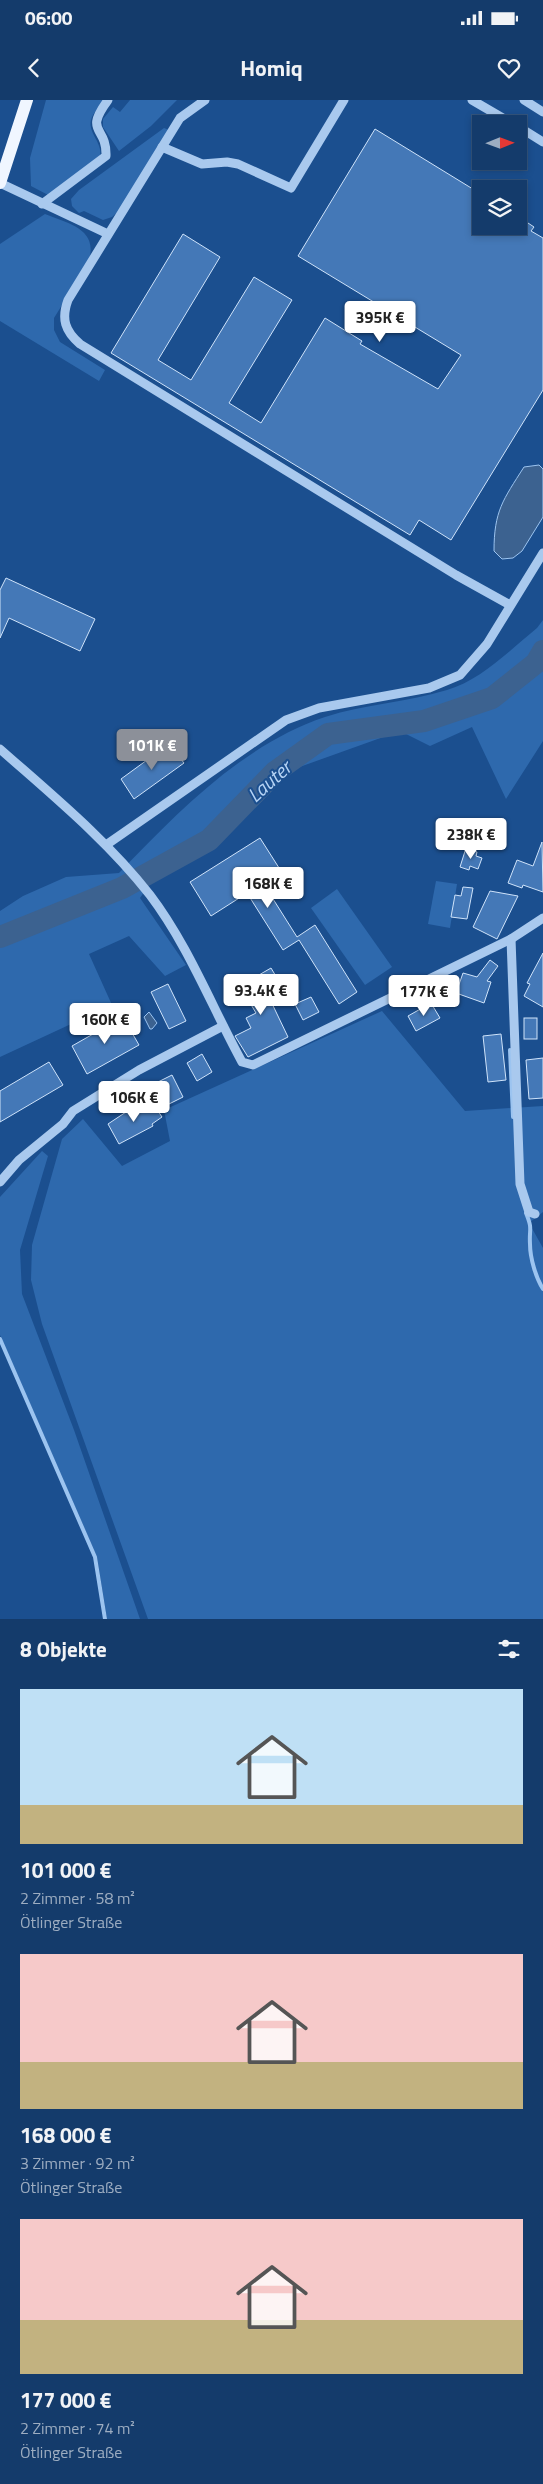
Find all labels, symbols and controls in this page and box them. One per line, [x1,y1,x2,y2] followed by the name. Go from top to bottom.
[25,3,72,32] text: 06:00
[240,51,303,85] text: Homiq
[20,54,48,82] icon: back
[495,54,523,82] icon: heart
[472,115,528,170] north arrow
[472,115,527,235] map controls
[472,180,527,235] button: layers
[339,300,421,343] pin: 395K €
[356,305,404,329] text: 395K €
[111,728,193,771] pin: 101K €
[128,733,176,757] text: 101K €
[240,751,300,809] water label: Lauter
[430,818,512,860] pin: 238K €
[447,822,495,846] text: 238K €
[227,866,309,909] pin: 168K €
[244,871,292,895] text: 168K €
[215,974,307,1016] pin: 93.4K €
[383,974,465,1017] pin: 177K €
[235,978,287,1002] text: 93.4K €
[400,979,448,1003] text: 177K €
[64,1002,146,1045] pin: 160K €
[81,1007,129,1031] text: 160K €
[93,1080,175,1123] pin: 106K €
[110,1085,158,1109] text: 106K €
[20,1633,107,1665] text: 8 Objekte
[495,1635,523,1663] icon: filters
[227,1722,317,1812] icon: home
[20,1854,112,1886] text: 101 000 €
[20,1886,135,1910] text: 2 Zimmer · 58 m²
[20,1910,122,1934] text: Ötlinger Straße
[227,1987,317,2077] icon: home
[20,2119,112,2151] text: 168 000 €
[20,2151,135,2175] text: 3 Zimmer · 92 m²
[20,2175,122,2199] text: Ötlinger Straße
[227,2252,317,2342] icon: home
[20,2384,112,2416] text: 177 000 €
[20,2416,135,2440] text: 2 Zimmer · 74 m²
[20,2440,122,2464] text: Ötlinger Straße

